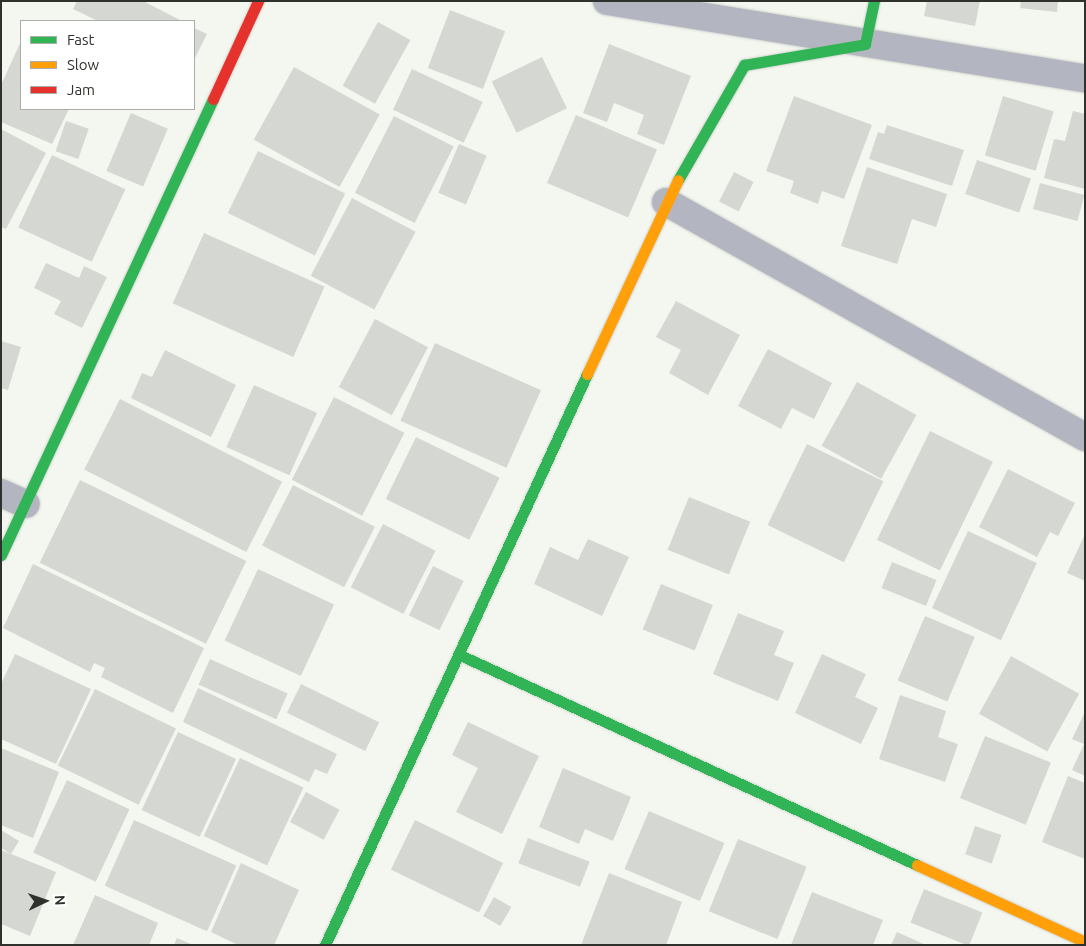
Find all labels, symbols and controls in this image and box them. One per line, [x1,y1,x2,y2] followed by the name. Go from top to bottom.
[20,20,195,110] legend
[67,31,94,48] text: Fast
[67,56,99,73] text: Slow
[67,81,95,98] text: Jam
[20,876,70,926] north arrow
[52,895,68,906] text: N

